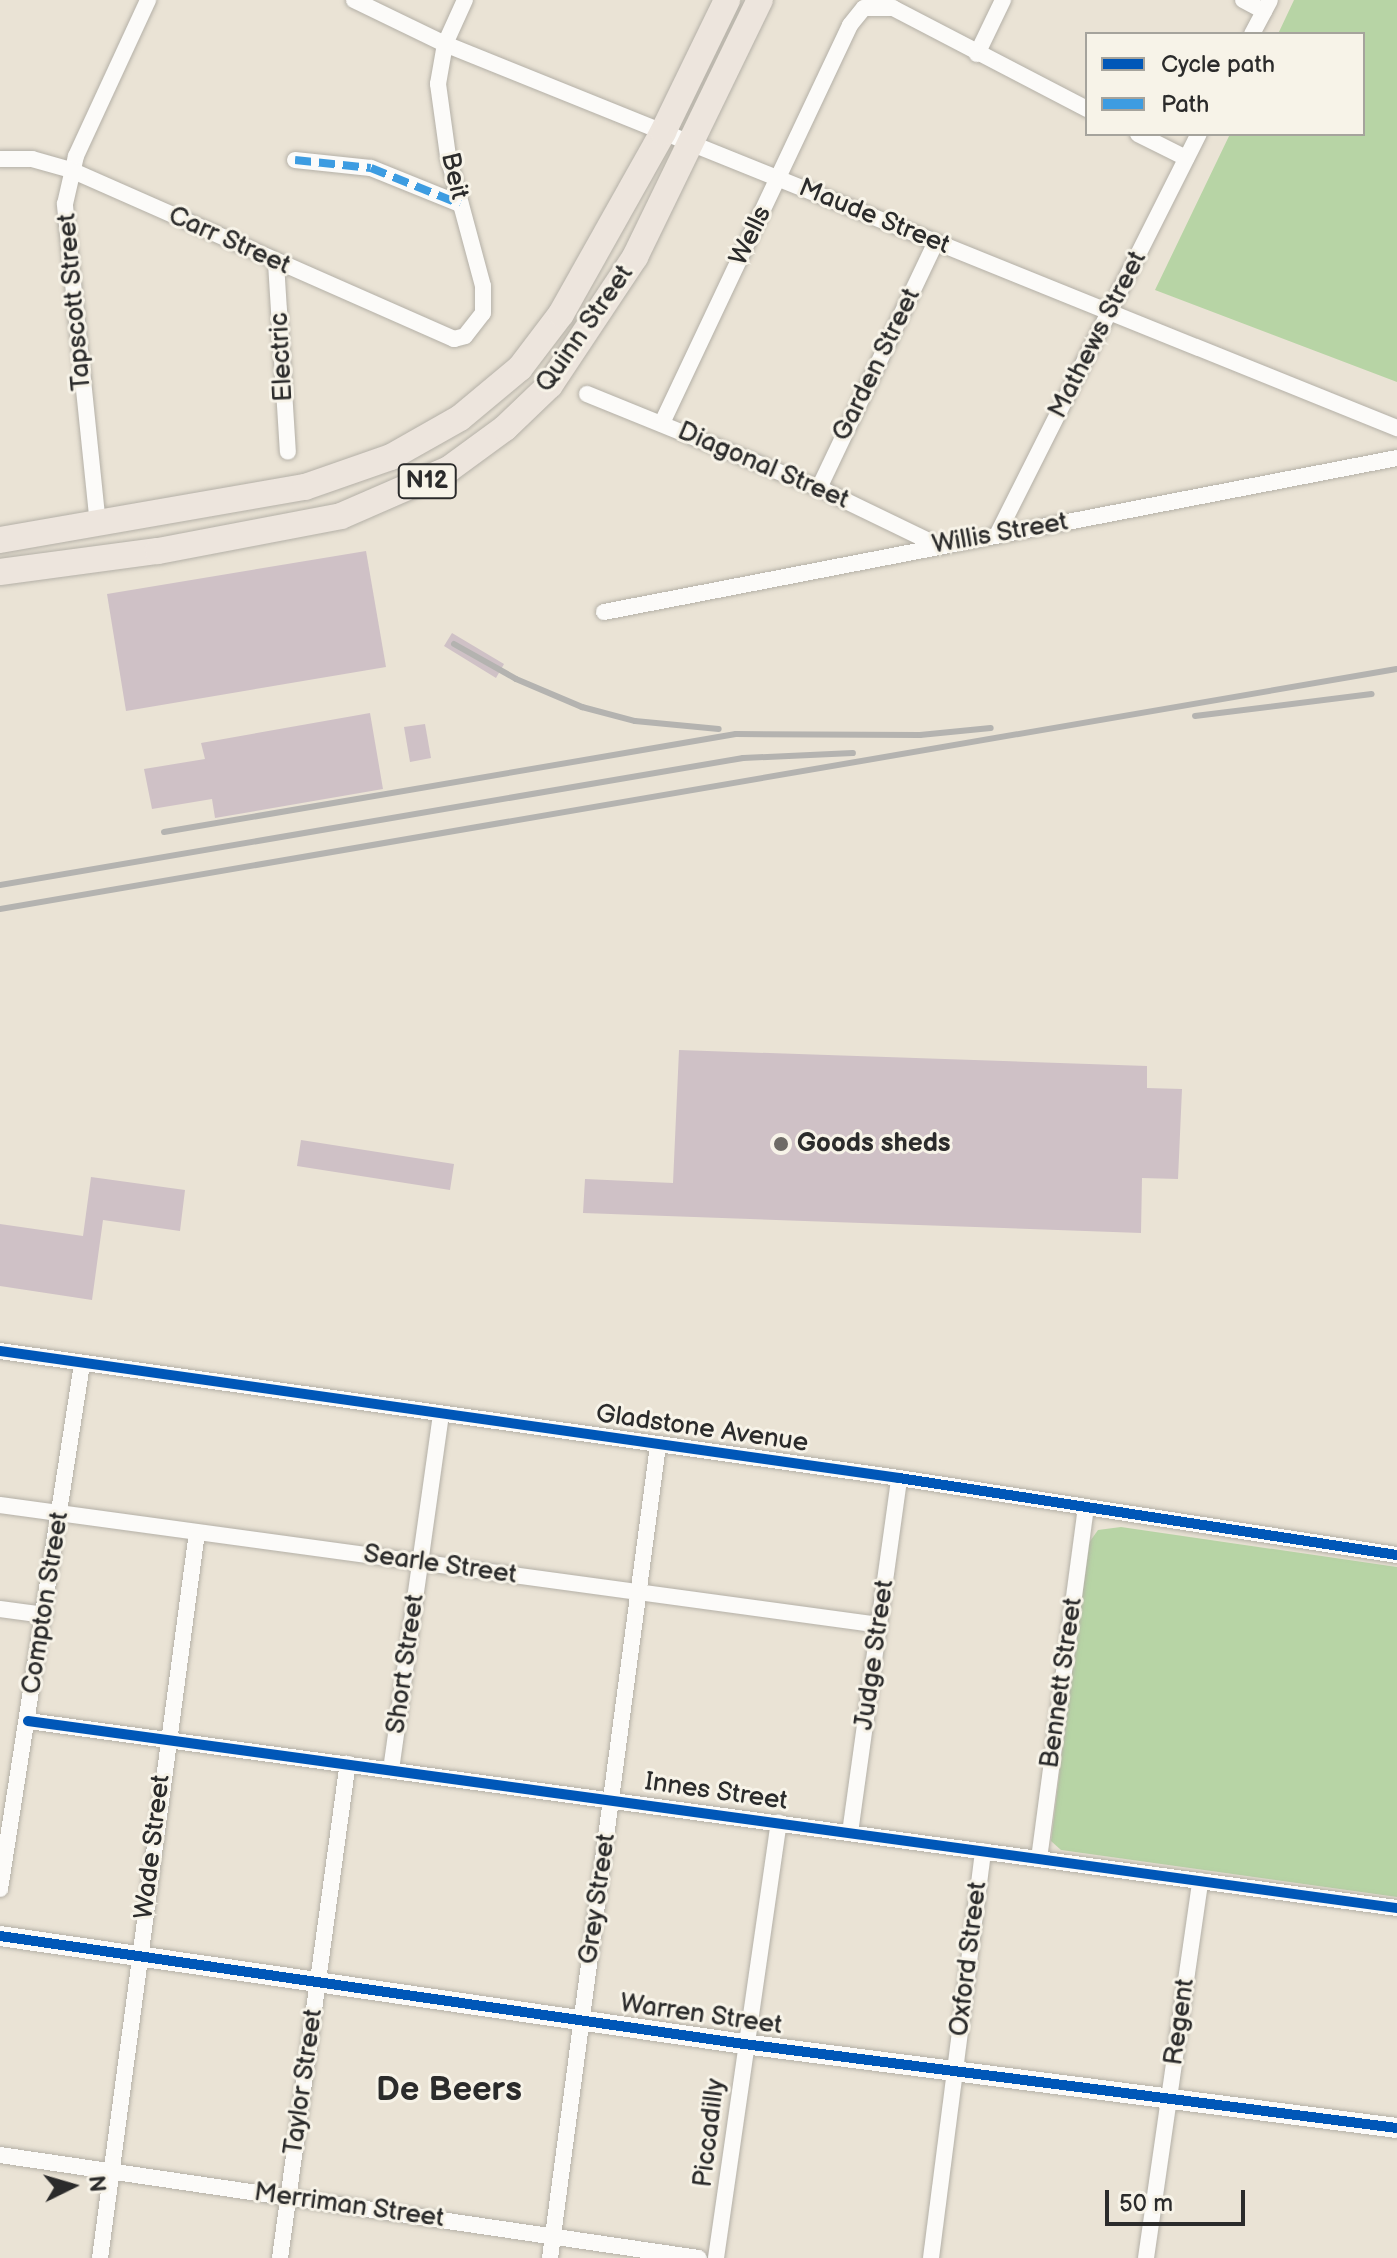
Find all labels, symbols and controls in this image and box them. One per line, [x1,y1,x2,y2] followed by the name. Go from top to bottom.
[1085,32,1365,136] legend
[1161,50,1275,79] text: Cycle path
[1161,90,1209,119] text: Path
[433,149,475,203] street label: Beit
[794,172,954,262] street label: Maude Street
[163,200,295,282] street label: Carr Street
[723,201,779,271] street label: Wells
[52,212,98,392] street label: Tapscott Street
[1042,246,1154,424] street label: Mathews Street
[530,259,640,399] street label: Quinn Street
[826,283,928,447] street label: Garden Street
[264,312,300,402] street label: Electric
[673,416,853,516] street label: Diagonal Street
[397,461,457,501] road number: N12
[930,507,1070,561] street label: Willis Street
[797,1128,951,1160] place label: Goods sheds
[772,1135,790,1153] marker: Goods sheds
[594,1399,810,1459] street label: Gladstone Avenue
[16,1509,76,1697] street label: Compton Street
[361,1539,519,1591] street label: Searle Street
[849,1578,901,1732] street label: Judge Street
[381,1592,431,1736] street label: Short Street
[1035,1595,1089,1771] street label: Bennett Street
[642,1767,790,1817] street label: Innes Street
[129,1773,177,1921] street label: Wade Street
[573,1831,623,1967] street label: Grey Street
[944,1880,994,2038] street label: Oxford Street
[1158,1977,1202,2067] street label: Regent
[618,1988,784,2042] street label: Warren Street
[278,2007,330,2157] street label: Taylor Street
[376,2070,522,2110] district label: De Beers
[688,2077,732,2189] street label: Piccadilly
[32,2146,112,2226] north arrow
[82,2174,111,2193] text: N
[1109,2174,1249,2224] scale bar
[252,2177,446,2235] street label: Merriman Street
[1119,2189,1173,2218] text: 50 m

